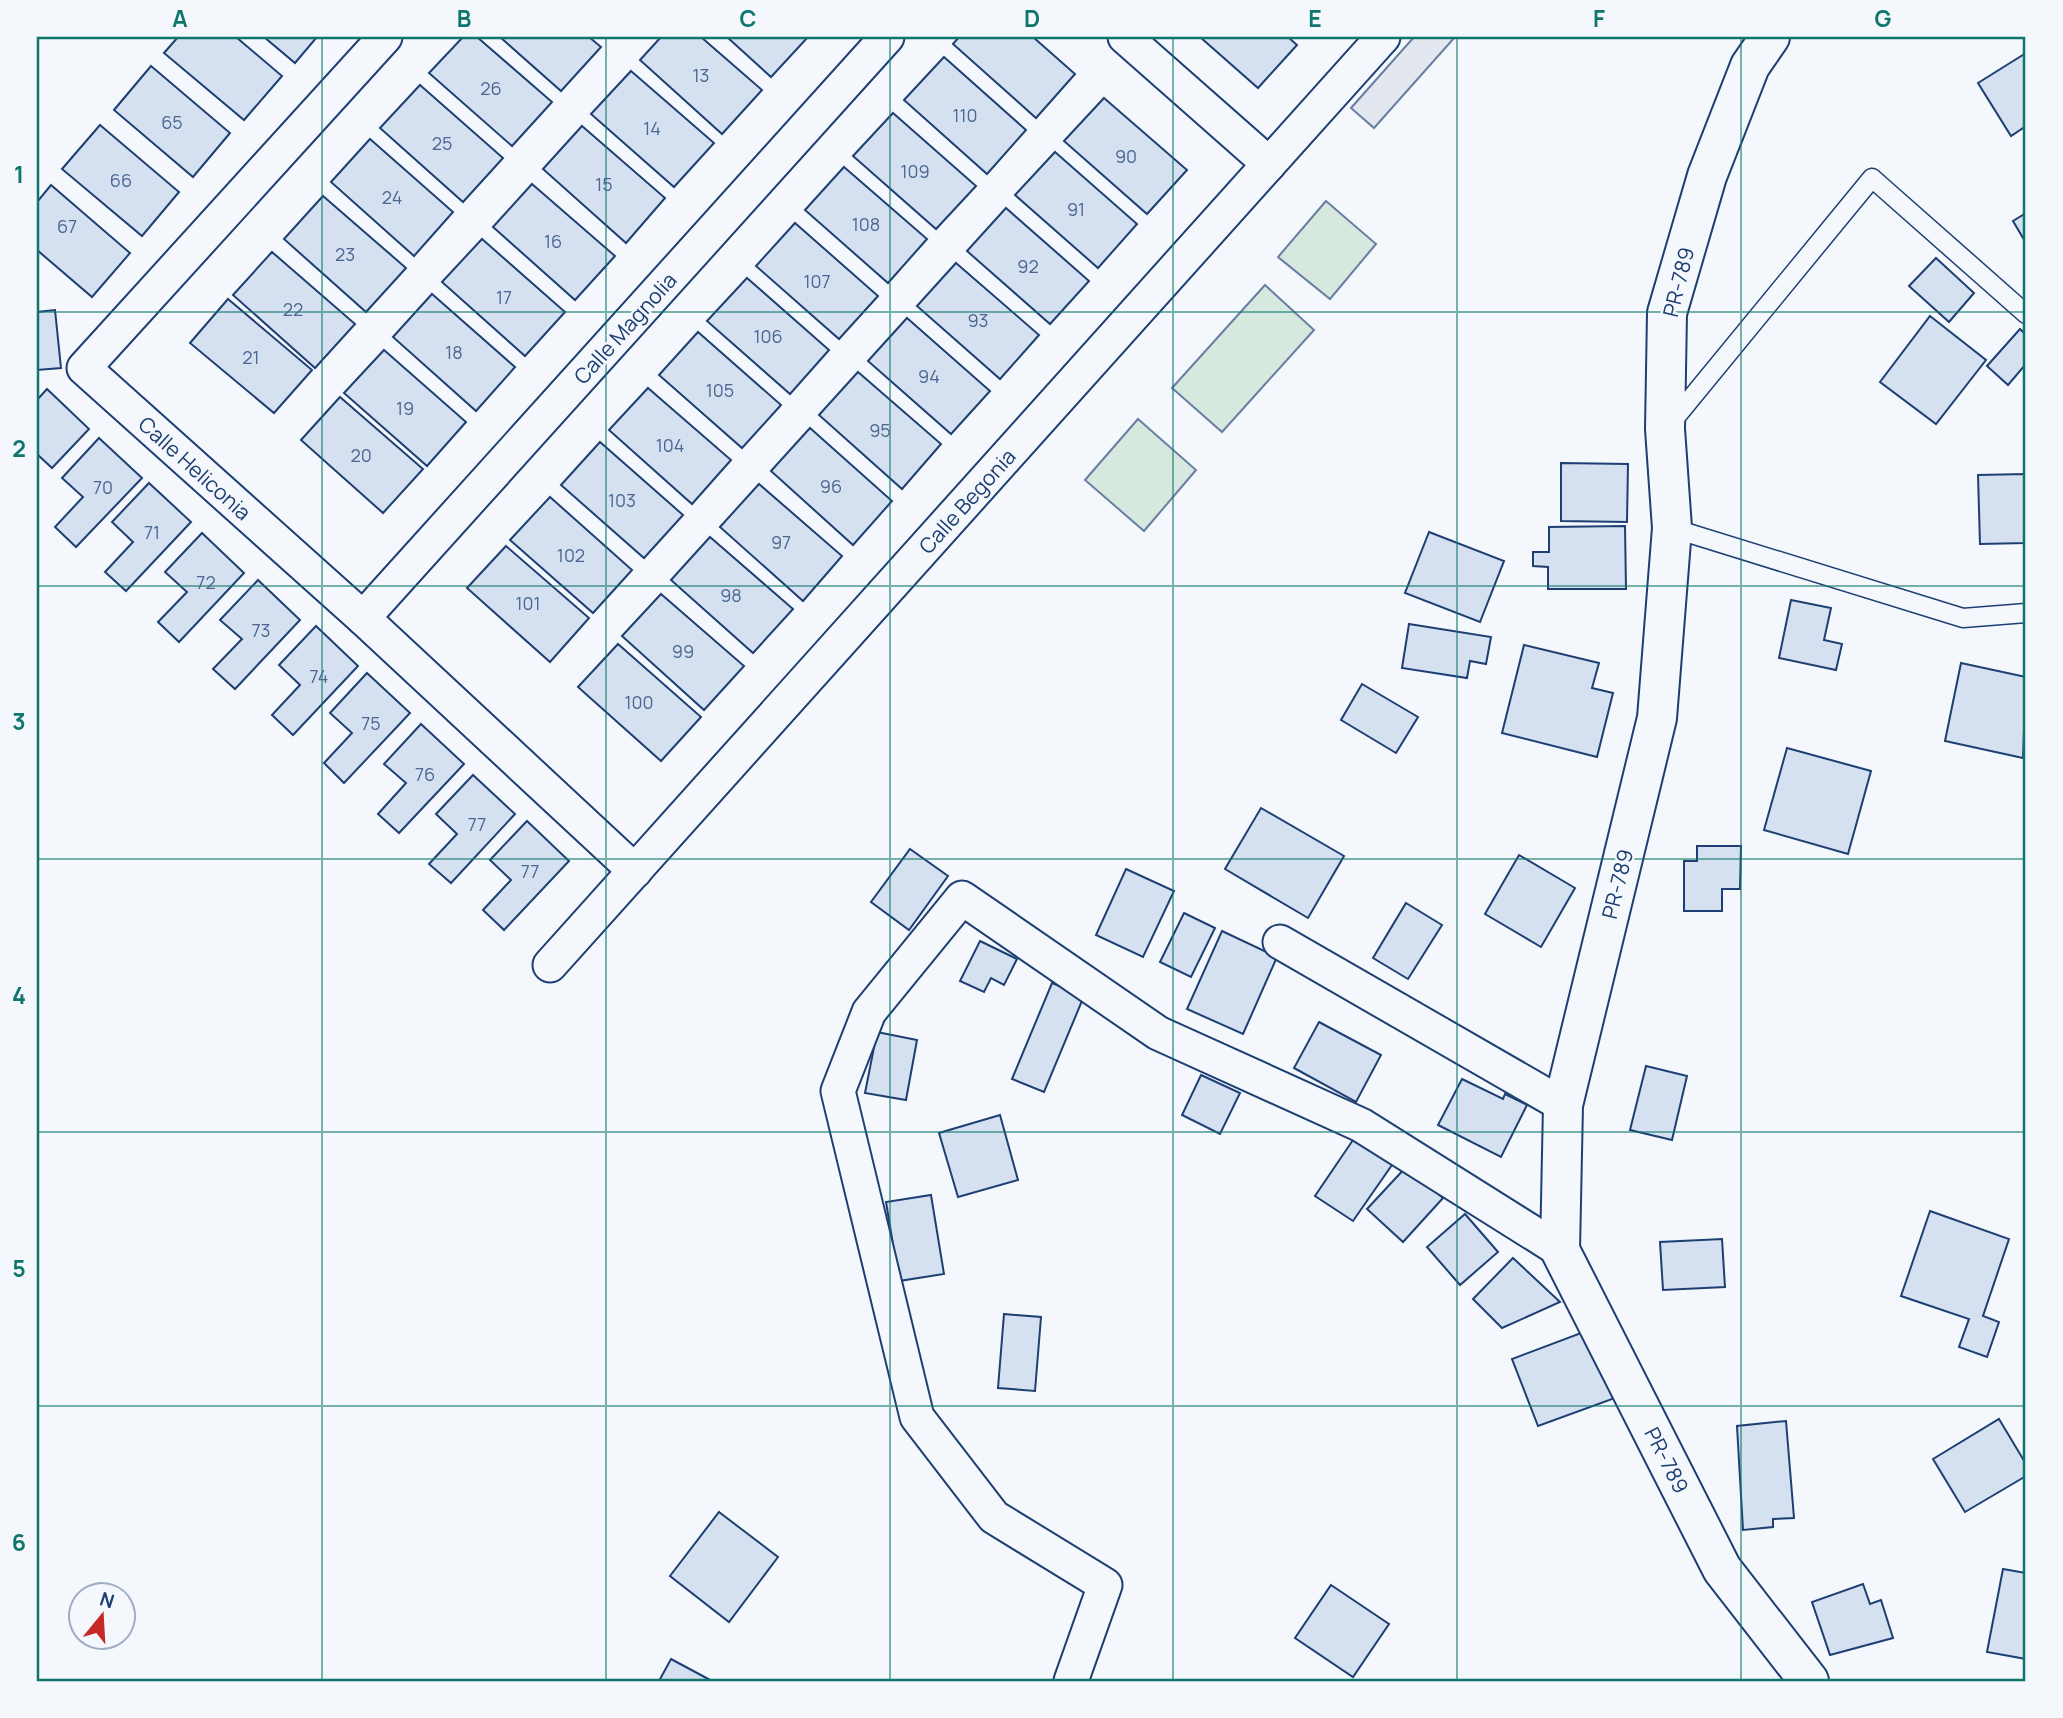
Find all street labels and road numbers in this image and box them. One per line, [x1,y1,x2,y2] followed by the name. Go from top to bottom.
[1656,244,1700,320] street label: PR-789
[567,266,683,390] street label: Calle Magnolia
[133,410,257,526] street label: Calle Heliconia
[912,443,1022,559] street label: Calle Begonia
[1595,846,1639,922] street label: PR-789
[1639,1422,1695,1498] street label: PR-789

